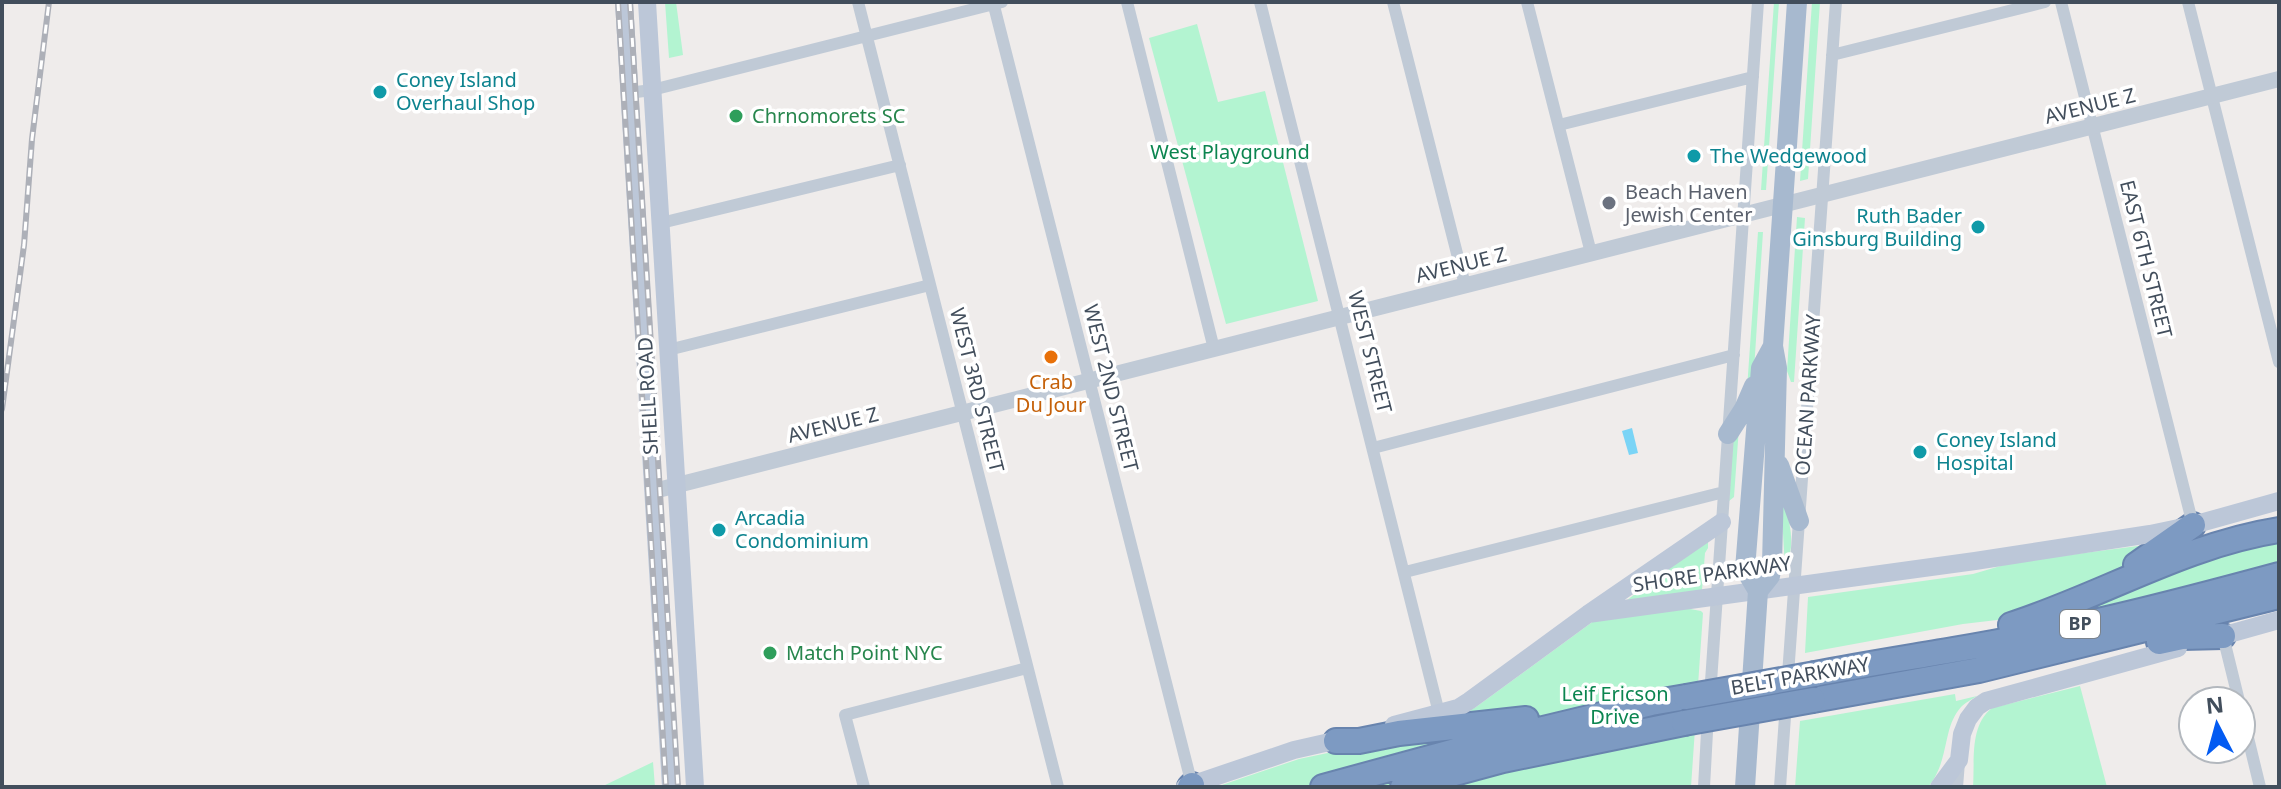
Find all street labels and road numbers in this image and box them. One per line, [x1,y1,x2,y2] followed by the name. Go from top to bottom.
[2042,81,2138,130] street label: AVENUE Z
[2114,177,2179,341] street label: EAST 6TH STREET
[1413,240,1509,289] street label: AVENUE Z
[1342,288,1399,416] street label: WEST STREET
[1078,301,1145,474] street label: WEST 2ND STREET
[944,305,1011,475] street label: WEST 3RD STREET
[1788,313,1827,477] street label: OCEAN PARKWAY
[631,336,664,456] street label: SHELL ROAD
[785,400,881,449] street label: AVENUE Z
[1631,549,1793,598] street label: SHORE PARKWAY
[2060,610,2100,638] road number: BP
[1729,650,1872,701] street label: BELT PARKWAY

